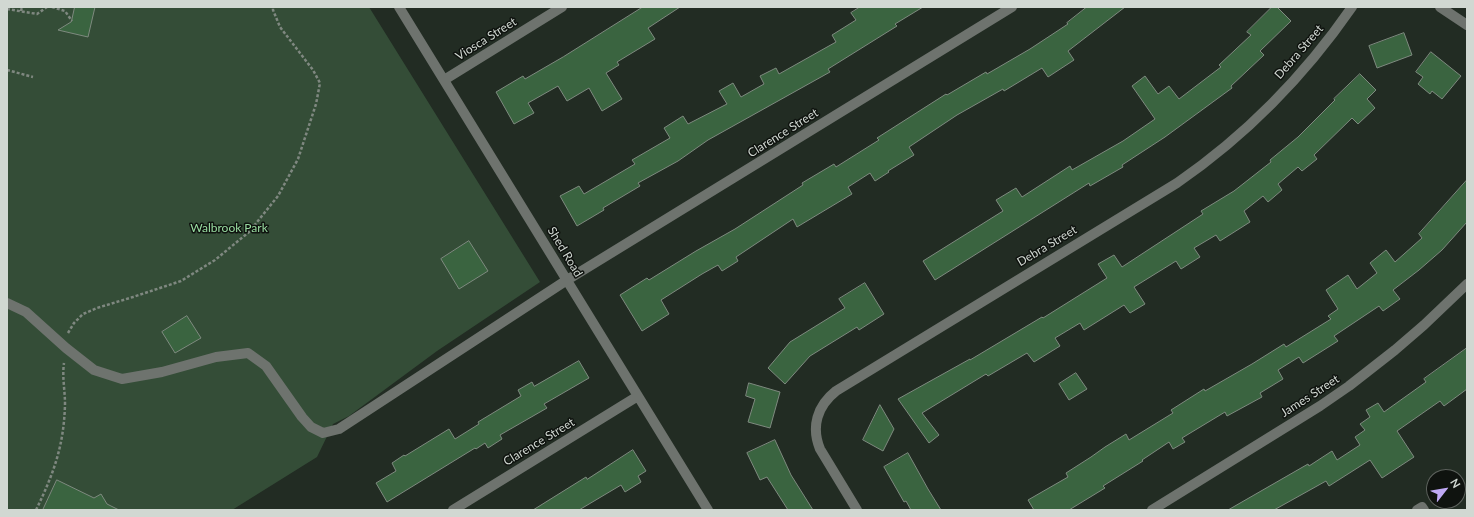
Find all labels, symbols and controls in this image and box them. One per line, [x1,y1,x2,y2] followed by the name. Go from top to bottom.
[453,15,519,63] street label: Viosca Street
[1272,22,1326,82] street label: Debra Street
[745,106,821,160] street label: Clarence Street
[190,221,268,235] park label: Walbrook Park
[1015,223,1079,269] street label: Debra Street
[544,224,586,280] street label: Shed Road
[1278,372,1342,420] street label: James Street
[501,415,577,469] street label: Clarence Street
[1426,469,1466,509] north arrow
[1448,476,1464,490] text: N

